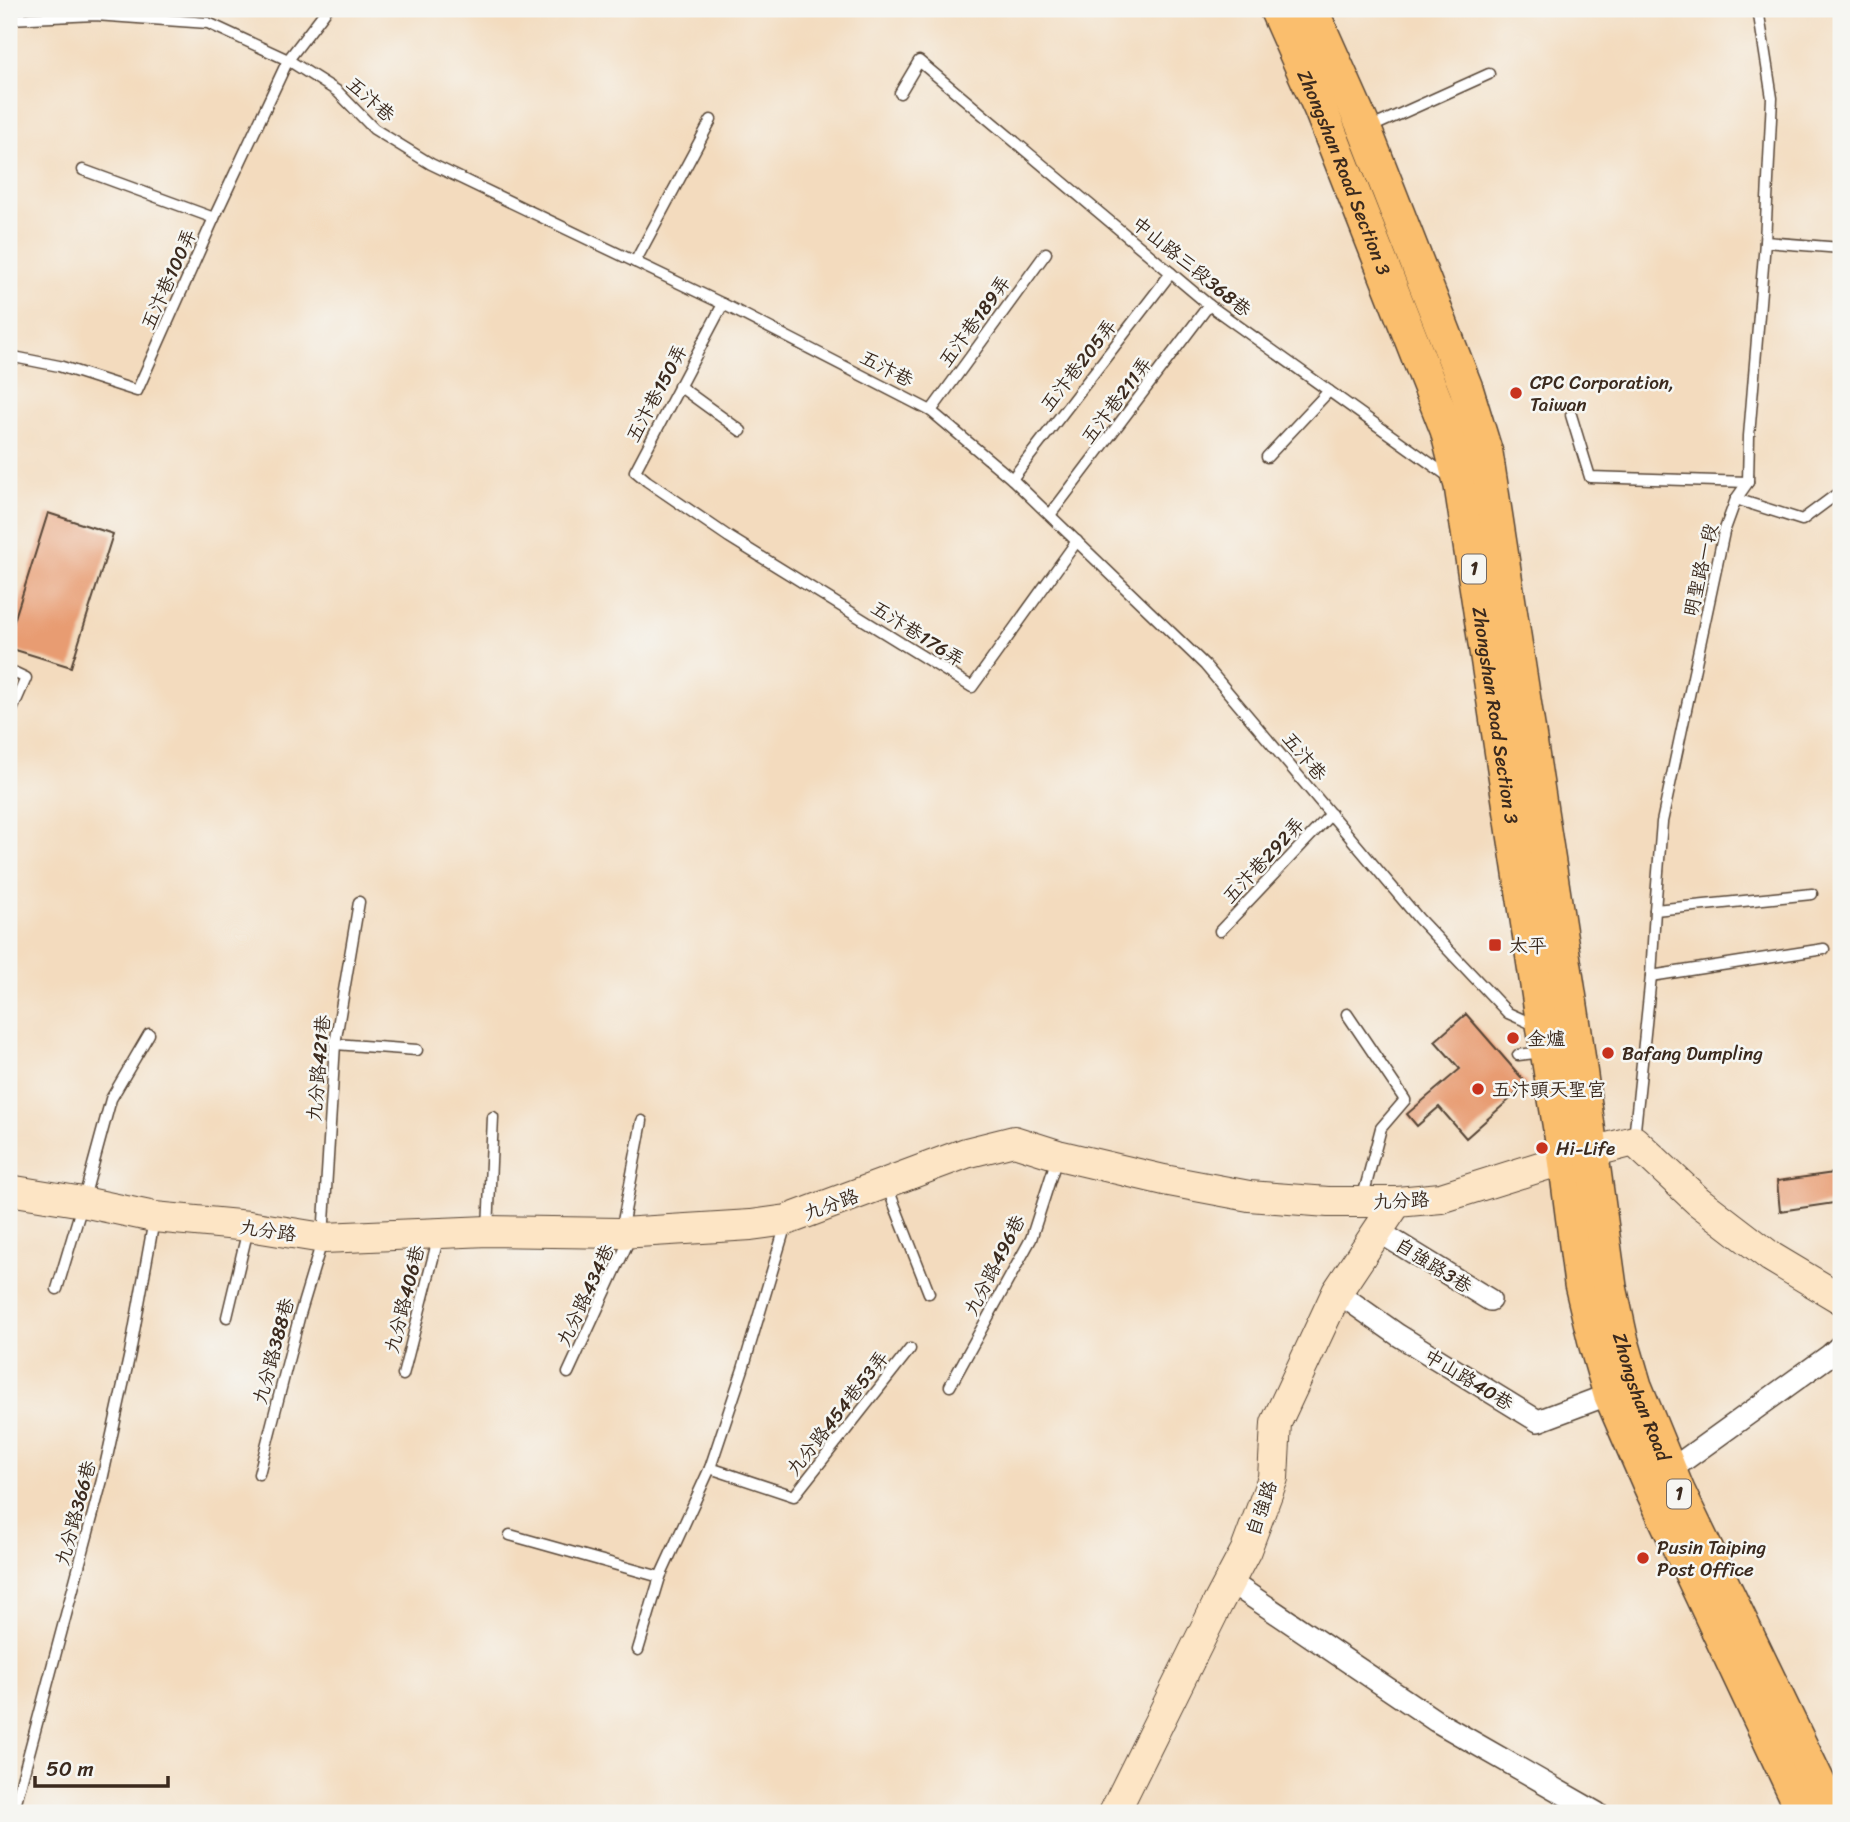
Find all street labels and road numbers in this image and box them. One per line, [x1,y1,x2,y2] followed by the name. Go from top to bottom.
[1288,64,1400,281] street label: Zhongshan Road Section 3
[338,68,403,131] street label: 五汴巷
[1124,207,1259,325] street label: 中山路三段368巷
[131,223,206,335] street label: 五汴巷100弄
[930,268,1019,374] street label: 五汴巷189弄
[1031,312,1125,419] street label: 五汴巷205弄
[617,338,696,449] street label: 五汴巷150弄
[854,341,920,396] street label: 五汴巷
[1072,349,1161,451] street label: 五汴巷211弄
[1674,520,1727,620] street label: 明聖路一段
[1462,554,1486,584] road number: 1
[864,591,971,675] street label: 五汴巷176弄
[1463,604,1528,827] street label: Zhongshan Road Section 3
[1274,724,1336,789] street label: 五汴巷
[1214,809,1313,912] street label: 五汴巷292弄
[297,1013,340,1123] street label: 九分路421巷
[799,1179,864,1230] street label: 九分路
[1372,1183,1430,1218] street label: 九分路
[955,1209,1034,1322] street label: 九分路496巷
[237,1210,298,1251] street label: 九分路
[1388,1229,1479,1302] street label: 自強路3巷
[547,1238,624,1352] street label: 九分路434巷
[375,1241,434,1357] street label: 九分路406巷
[243,1294,304,1408] street label: 九分路388巷
[1603,1328,1681,1468] street label: Zhongshan Road
[1417,1340,1520,1419] street label: 中山路40巷
[777,1343,897,1484] street label: 九分路454巷53弄
[46,1457,105,1570] street label: 九分路366巷
[1237,1476,1286,1540] street label: 自強路
[1667,1479,1691,1508] road number: 1

